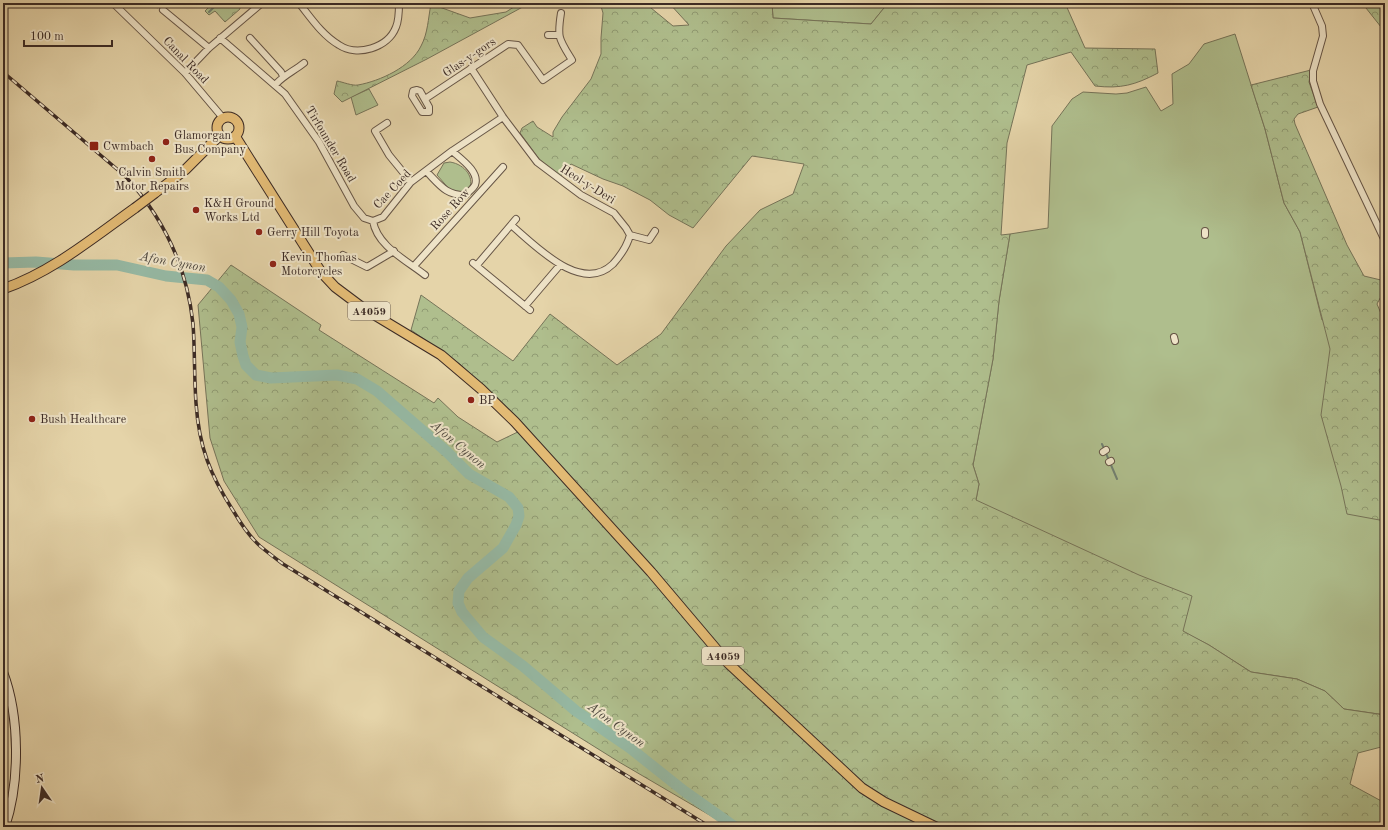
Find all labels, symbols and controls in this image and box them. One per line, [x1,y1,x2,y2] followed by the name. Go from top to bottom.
[24,22,112,48] scale bar
[30,31,64,43] text: 100 m
[160,35,210,86] street label: Canal Road
[441,36,498,80] street label: Glas-y-gors
[303,104,358,185] street label: Tirfounder Road
[174,130,246,156] place label: Glamorgan Bus Company
[161,137,171,147] marker: Glamorgan Bus Company
[88,140,100,152] marker: Cwmbach
[103,141,154,153] place label: Cwmbach
[147,154,157,164] marker: Calvin Smith Motor Repairs
[558,163,617,206] street label: Heol-y-Deri
[115,167,189,193] place label: Calvin Smith Motor Repairs
[372,168,414,212] street label: Cae Coed
[429,186,473,233] street label: Rose Row
[204,198,274,224] place label: K&H Ground Works Ltd
[191,205,201,215] marker: K&H Ground Works Ltd
[254,227,264,237] marker: Gerry Hill Toyota
[267,227,359,239] place label: Gerry Hill Toyota
[138,250,207,275] water label: Afon Cynon
[281,252,357,278] place label: Kevin Thomas Motorcycles
[268,259,278,269] marker: Kevin Thomas Motorcycles
[348,302,390,320] road number: A4059
[466,395,476,405] marker: BP
[479,395,495,407] place label: BP
[27,414,37,424] marker: Bush Healthcare
[40,414,127,426] place label: Bush Healthcare
[427,418,488,472] water label: Afon Cynon
[702,647,744,665] road number: A4059
[584,700,647,750] water label: Afon Cynon
[22,768,62,808] north arrow
[35,773,46,786] text: N

